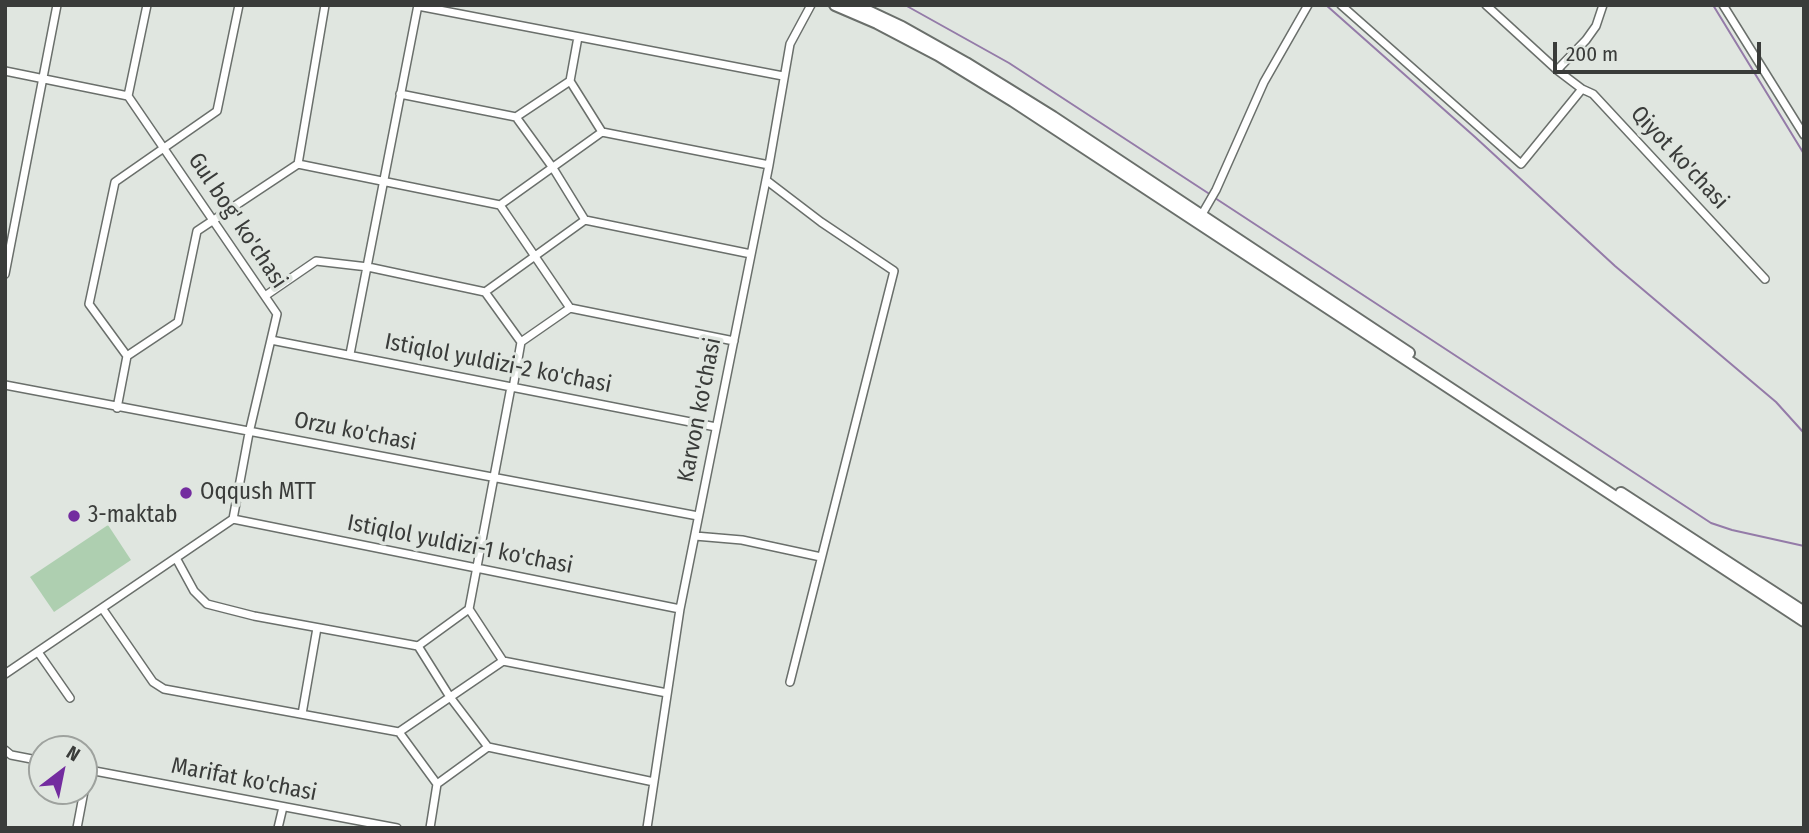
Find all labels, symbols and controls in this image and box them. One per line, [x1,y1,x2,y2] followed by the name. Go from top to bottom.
[1557,28,1765,72] scale bar
[1566,41,1618,67] text: 200 m
[1624,101,1734,215] street label: Qiyot ko'chasi
[182,148,292,294] street label: Gul bog' ko'chasi
[382,328,614,400] street label: Istiqlol yuldizi-2 ko'chasi
[672,335,728,485] street label: Karvon ko'chasi
[291,407,419,457] street label: Orzu ko'chasi
[200,479,316,507] place label: Oqqush MTT
[178,485,194,501] marker: Oqqush MTT
[88,502,177,530] place label: 3-maktab
[66,508,82,524] marker: 3-maktab
[345,510,575,580] street label: Istiqlol yuldizi-1 ko'chasi
[28,735,98,805] north arrow
[62,741,84,766] text: N
[169,752,319,808] street label: Marifat ko'chasi

